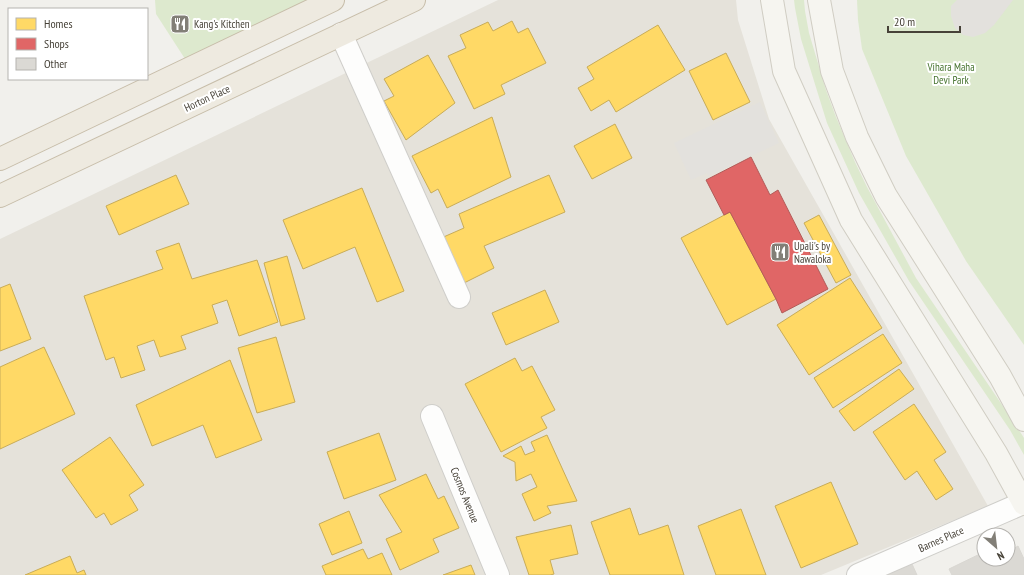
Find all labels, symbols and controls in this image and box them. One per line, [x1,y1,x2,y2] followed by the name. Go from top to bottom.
[8,8,148,80] legend
[888,8,960,34] scale bar
[169,13,191,35] restaurant icon: Kang's Kitchen
[894,14,915,29] text: 20 m
[44,16,72,31] text: Homes
[194,17,250,31] place label: Kang's Kitchen
[44,36,69,51] text: Shops
[44,56,68,71] text: Other
[926,60,975,87] park label: Vihara Maha Devi Park
[182,81,233,115] street label: Horton Place
[794,239,831,266] place label: Upali's by Nawaloka
[769,241,791,263] restaurant icon: Upali's by Nawaloka
[448,465,483,525] street label: Cosmos Avenue
[916,523,966,555] street label: Barnes Place
[976,527,1016,567] north arrow
[995,548,1007,563] text: N

